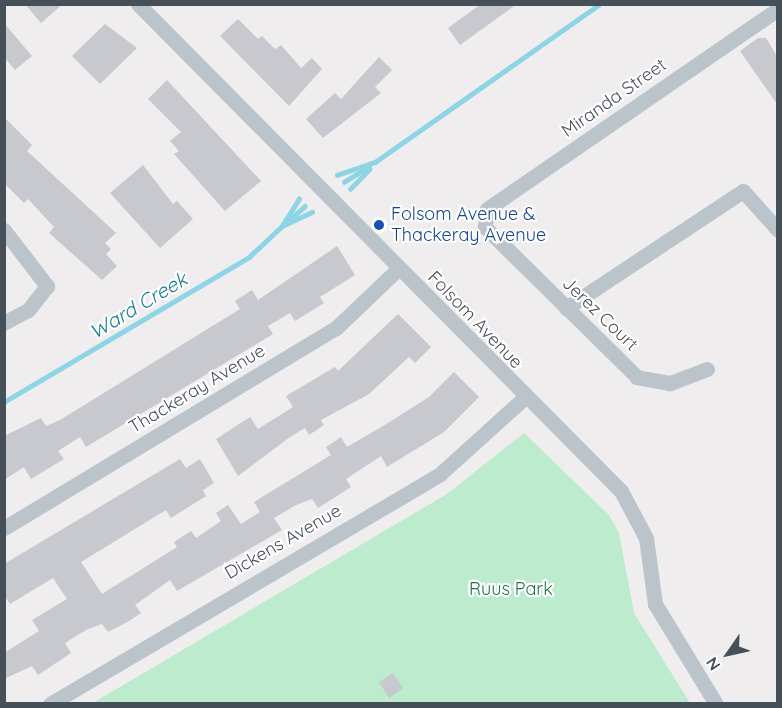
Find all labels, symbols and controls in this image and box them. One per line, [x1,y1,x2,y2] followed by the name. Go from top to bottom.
[558,54,670,142] street label: Miranda Street
[391,204,546,246] place label: Folsom Avenue & Thackeray Avenue
[372,218,386,232] marker: Folsom Avenue & Thackeray Avenue
[85,266,191,344] water label: Ward Creek
[423,267,527,373] street label: Folsom Avenue
[558,273,642,355] street label: Jerez Court
[125,340,269,438] street label: Thackeray Avenue
[221,500,345,584] street label: Dickens Avenue
[469,578,553,600] park label: Ruus Park
[698,624,758,684] north arrow
[702,654,725,675] text: N

